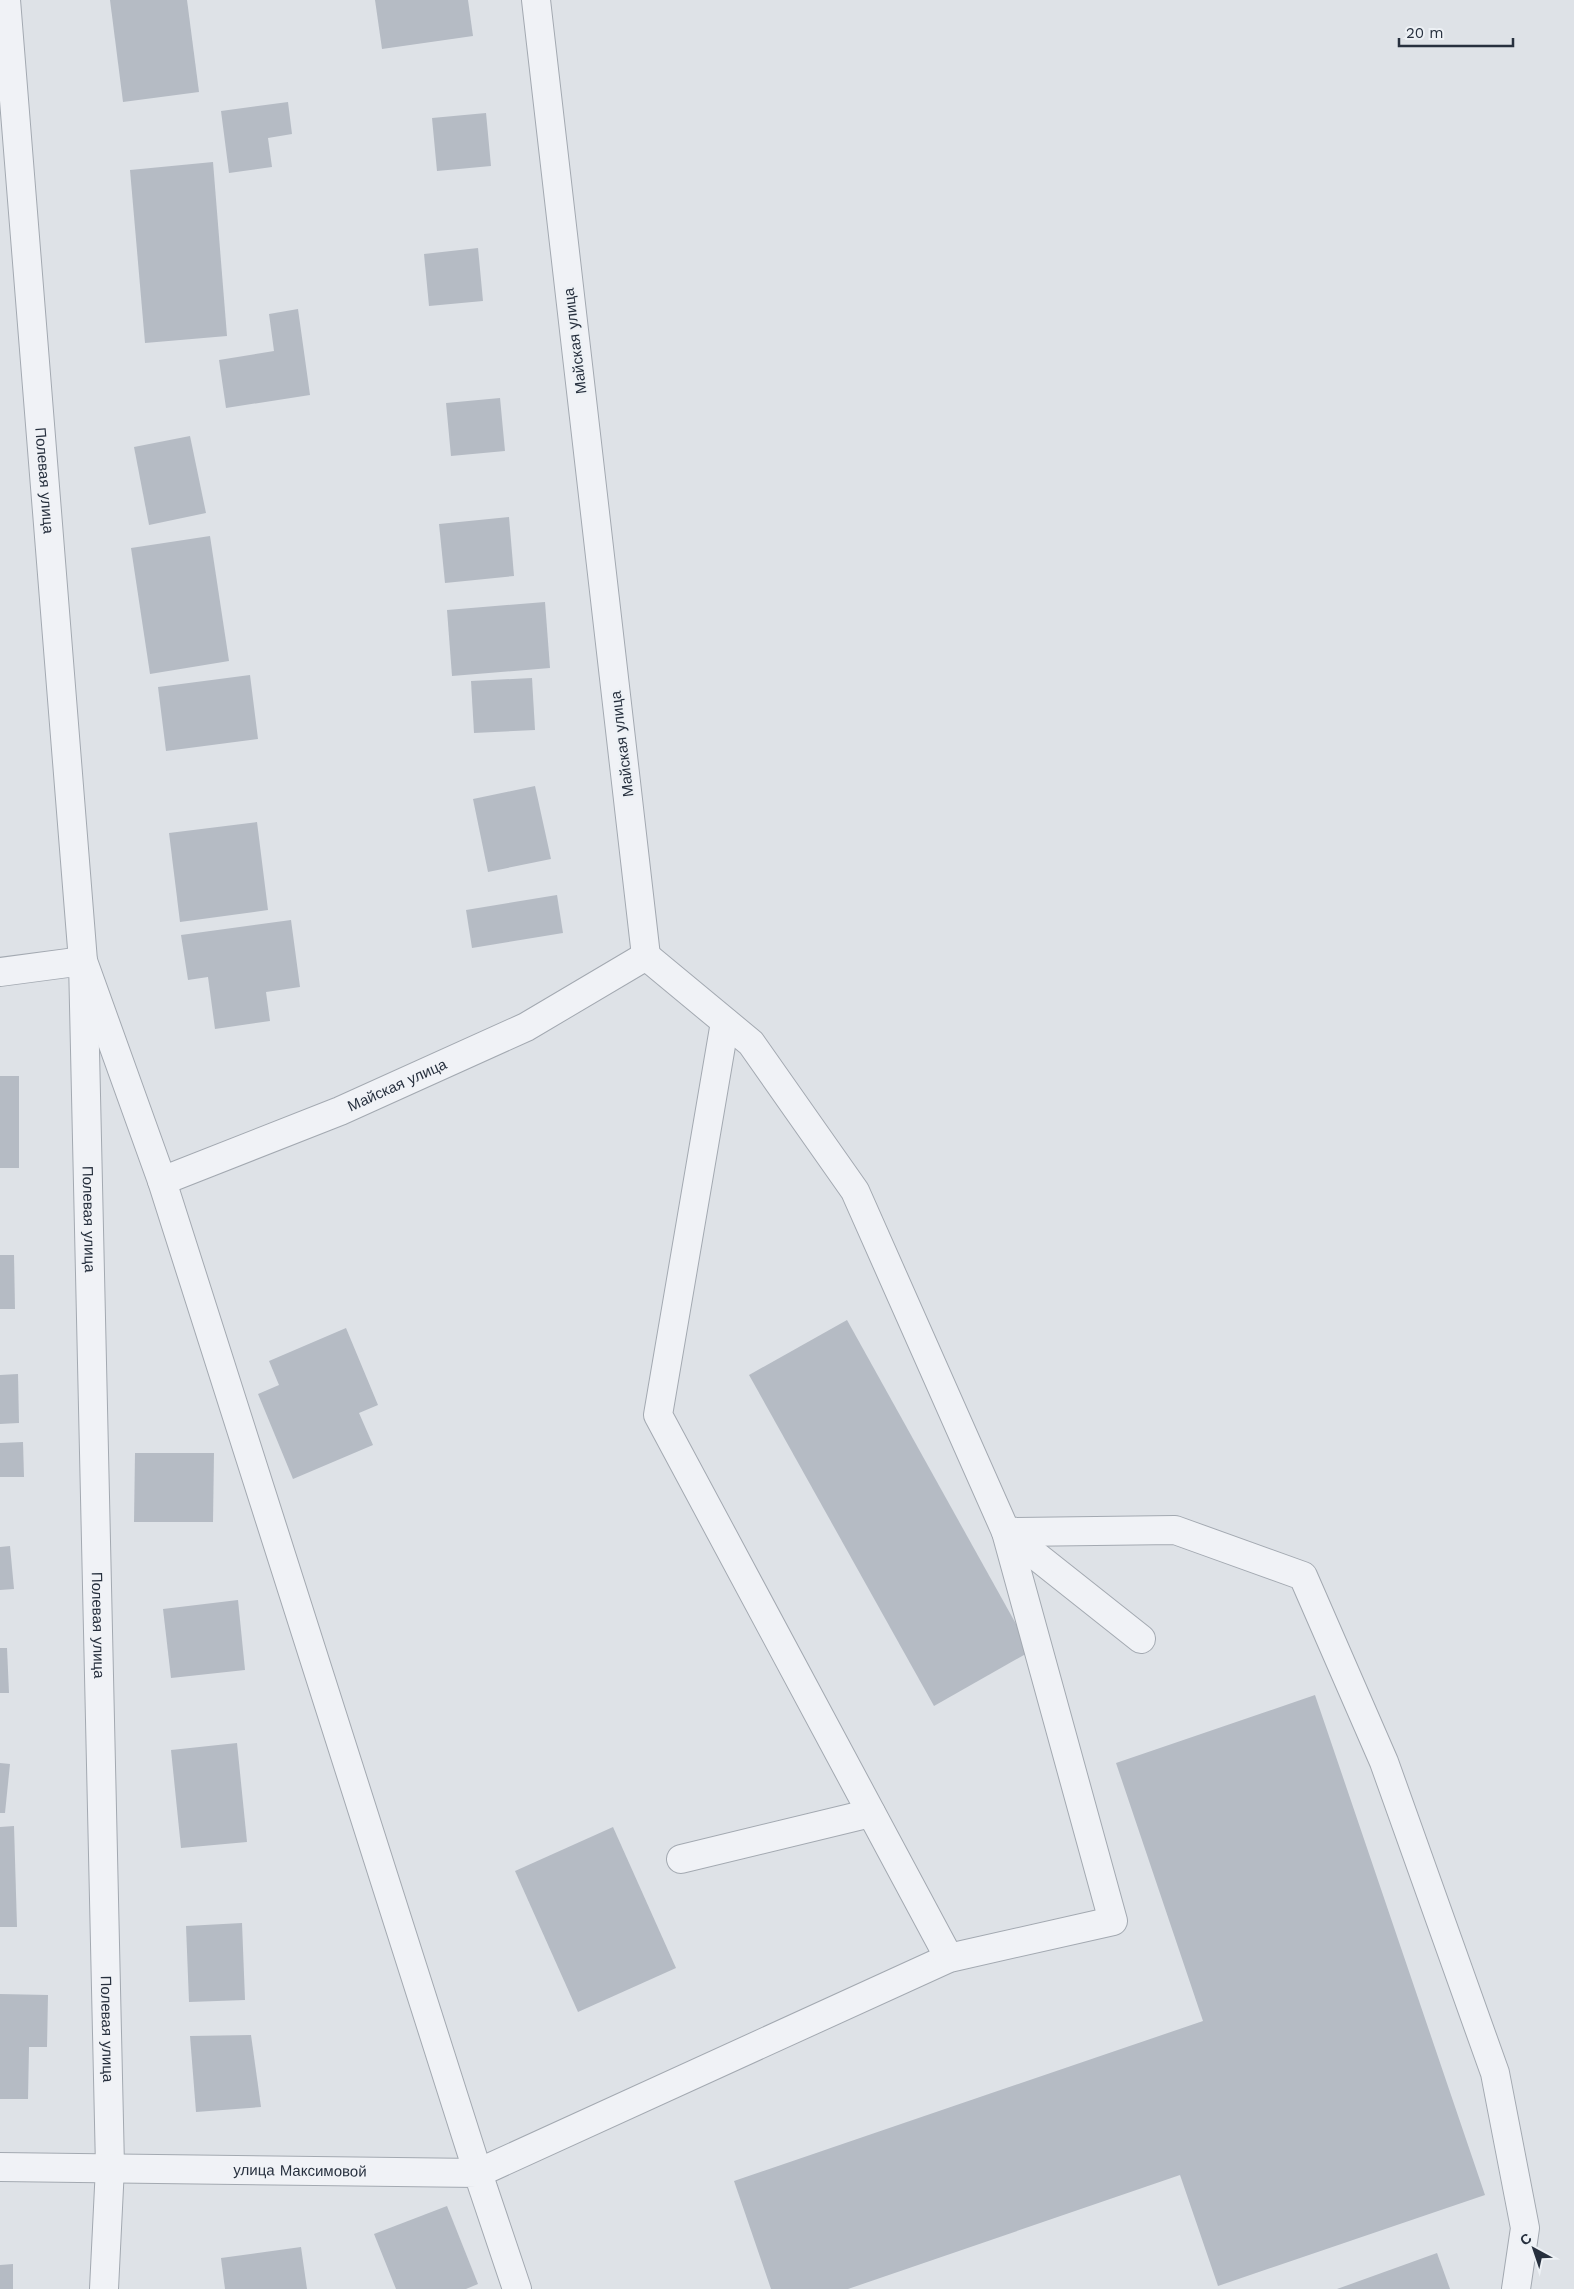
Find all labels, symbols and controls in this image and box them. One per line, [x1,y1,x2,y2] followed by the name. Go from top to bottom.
[1399,15,1513,47] scale bar
[1406,24,1444,42] text: 20 m
[559,286,590,395] street label: Майская улица
[31,427,58,535] street label: Полевая улица
[606,689,637,798] street label: Майская улица
[345,1055,450,1115] street label: Майская улица
[79,1166,99,1273] street label: Полевая улица
[88,1572,108,1679] street label: Полевая улица
[97,1976,117,2083] street label: Полевая улица
[233,2161,367,2181] street label: улица Максимовой
[1509,2224,1559,2274] north arrow
[1517,2230,1535,2248] text: С

